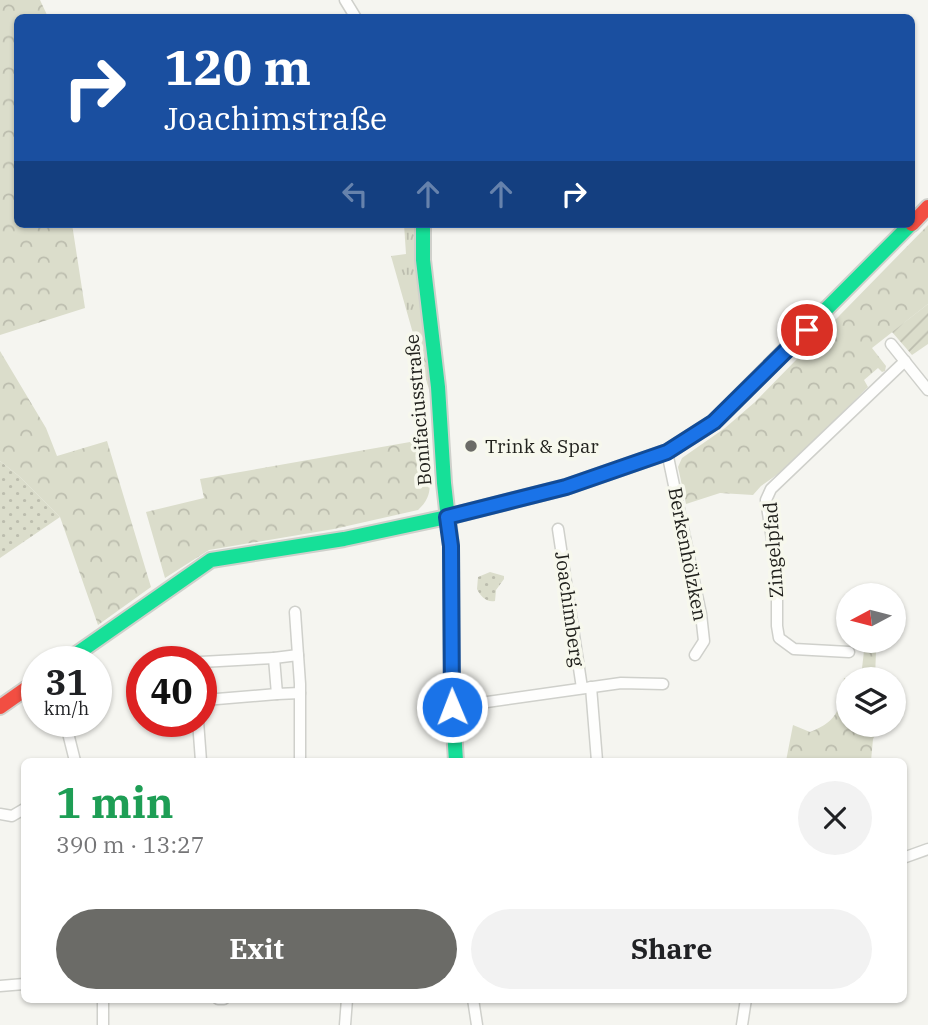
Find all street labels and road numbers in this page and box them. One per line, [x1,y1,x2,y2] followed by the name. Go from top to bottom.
[399,333,437,487] street label: Bonifaciusstraße
[663,485,713,623] street label: Berkenhölzken
[758,501,788,599] street label: Zingelpfad
[550,550,590,669] street label: Joachimberg

